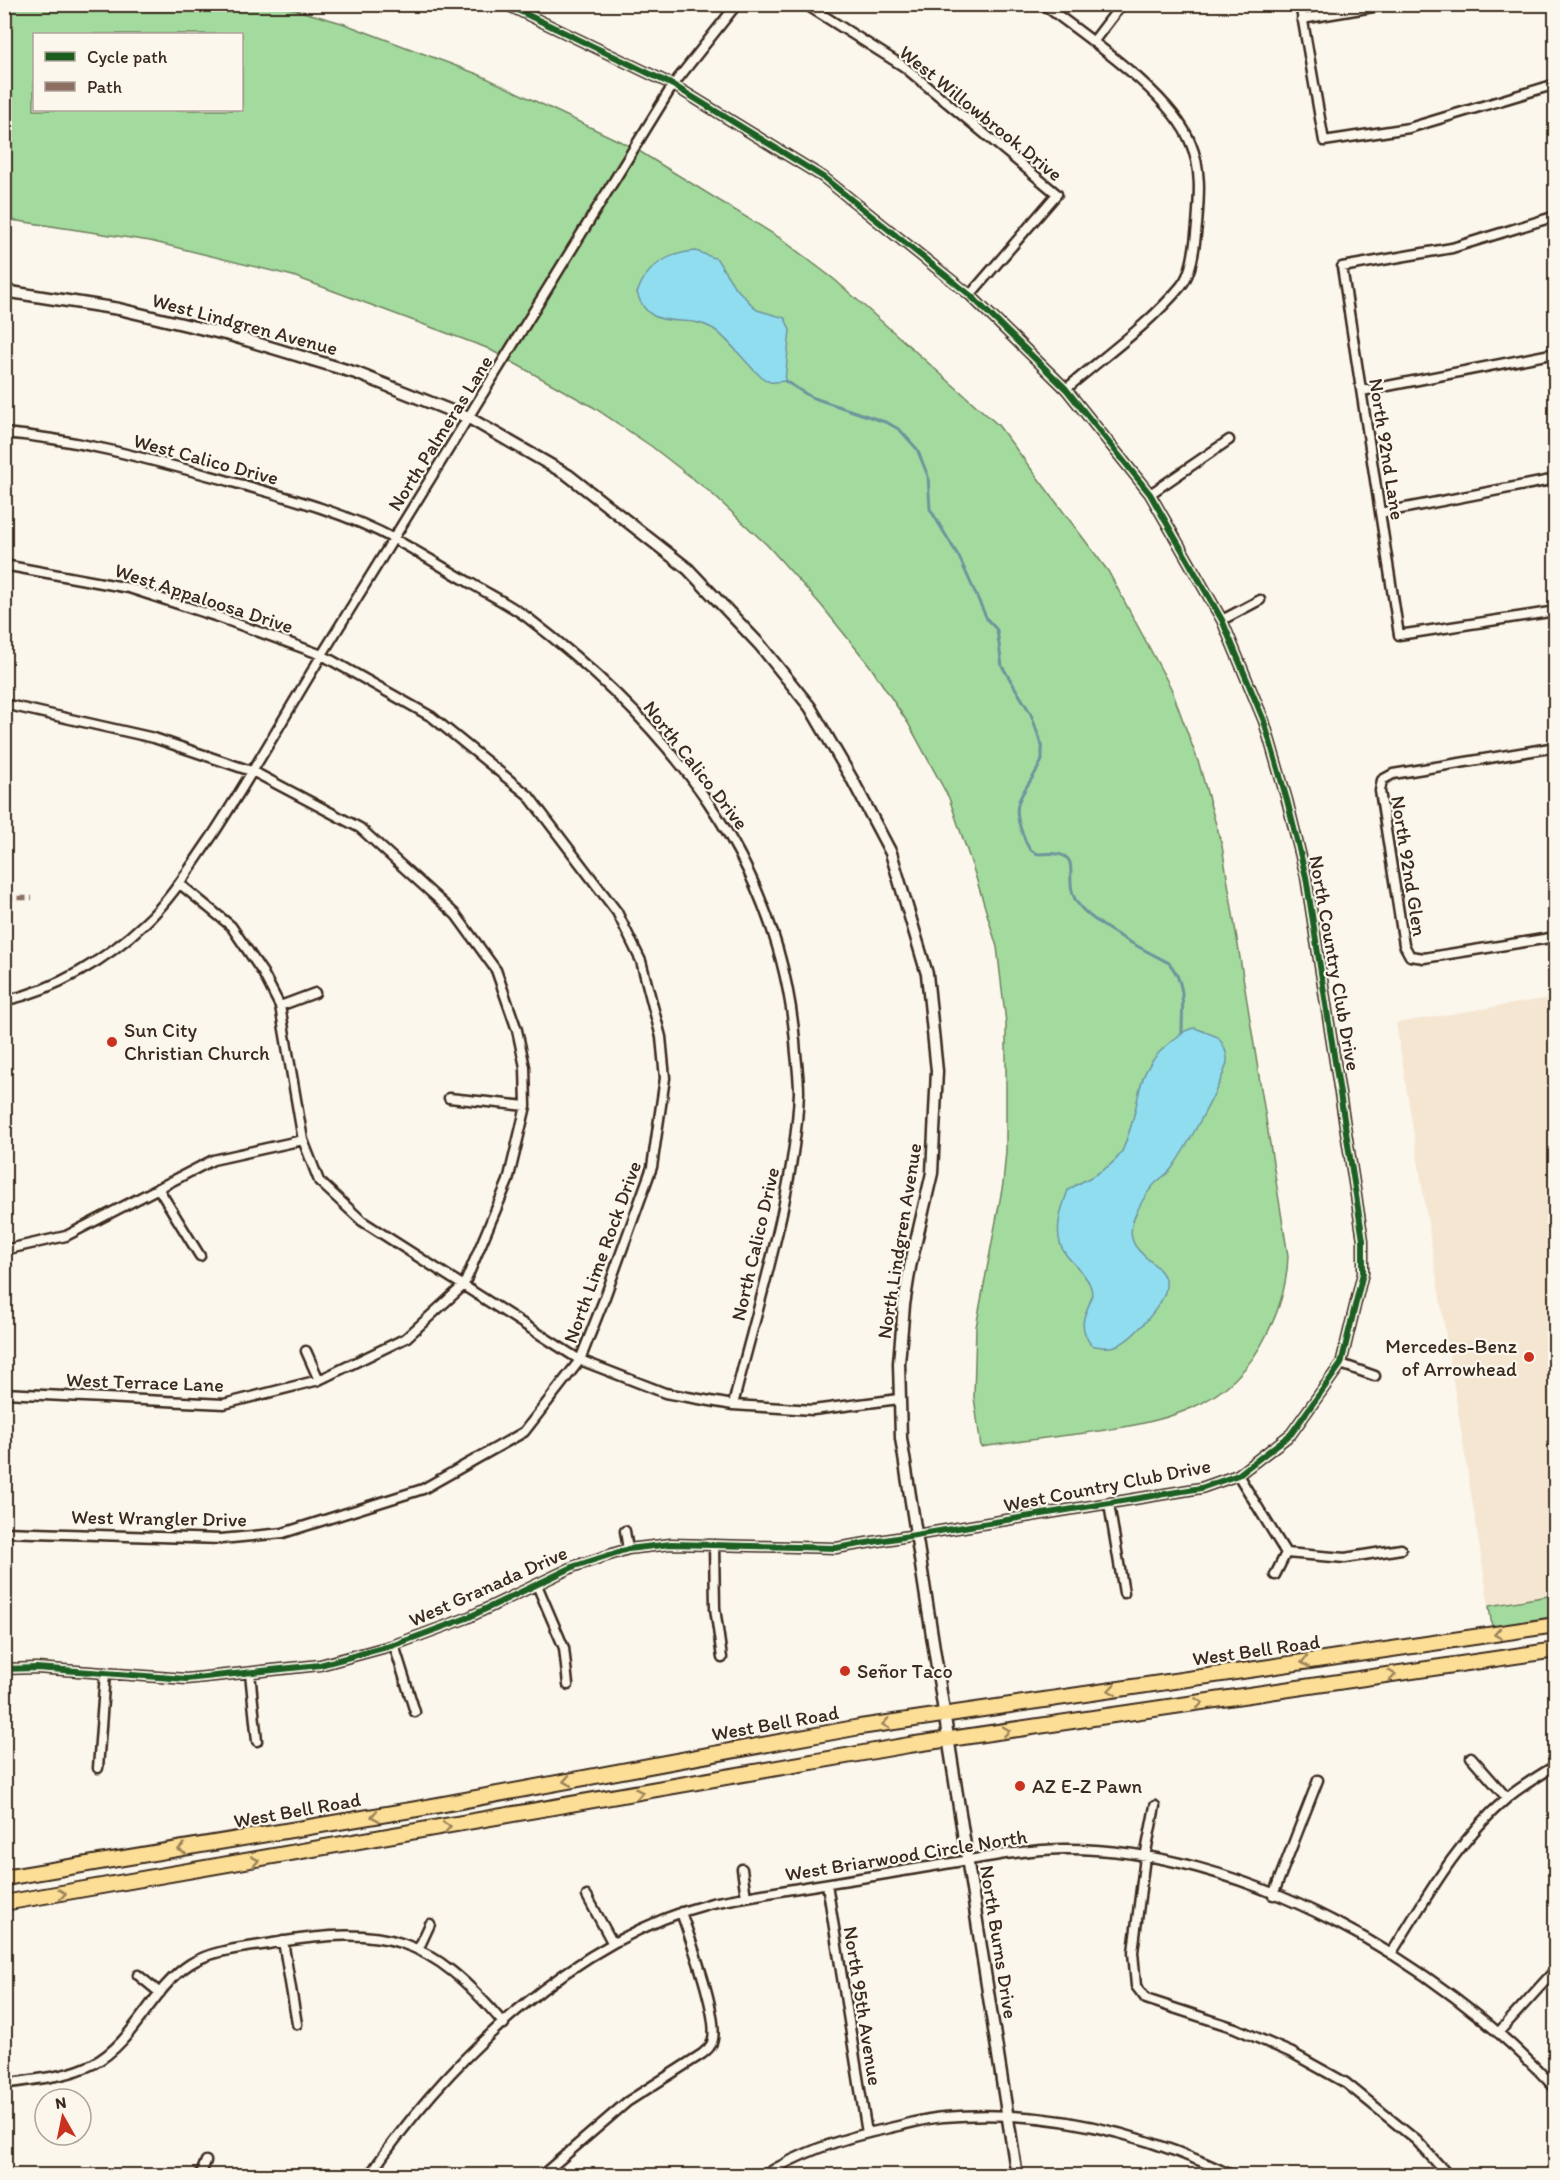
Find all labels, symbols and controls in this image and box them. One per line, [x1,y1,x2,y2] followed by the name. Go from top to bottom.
[33,33,243,111] legend
[895,40,1067,186] street label: West Willowbrook Drive
[87,46,168,68] text: Cycle path
[87,76,122,98] text: Path
[149,288,341,360] street label: West Lindgren Avenue
[382,351,498,515] street label: North Palmeras Lane
[1364,376,1410,522] street label: North 92nd Lane
[131,428,281,490] street label: West Calico Drive
[112,558,296,638] street label: West Appaloosa Drive
[638,696,754,834] street label: North Calico Drive
[1386,794,1432,938] street label: North 92nd Glen
[1304,853,1366,1073] street label: North Country Club Drive
[124,1018,270,1065] place label: Sun City Christian Church
[105,1035,119,1049] marker: Sun City Christian Church
[872,1141,926,1341] street label: North Lindgren Avenue
[558,1158,646,1346] street label: North Lime Rock Drive
[726,1165,784,1323] street label: North Calico Drive
[1385,1334,1518,1381] place label: Mercedes-Benz of Arrowhead
[1522,1350,1536,1364] marker: Mercedes-Benz of Arrowhead
[66,1367,224,1397] street label: West Terrace Lane
[1001,1453,1213,1517] street label: West Country Club Drive
[71,1504,247,1532] street label: West Wrangler Drive
[405,1540,571,1632] street label: West Granada Drive
[1493,1627,1503,1640] one-way arrow
[1191,1629,1322,1671] street label: West Bell Road
[1300,1656,1309,1668] one-way arrow
[857,1659,953,1683] place label: Señor Taco
[838,1664,852,1678] marker: Señor Taco
[1387,1670,1396,1682] one-way arrow
[1107,1684,1116,1696] one-way arrow
[1194,1698,1203,1710] one-way arrow
[710,1700,841,1746] street label: West Bell Road
[881,1717,891,1729] one-way arrow
[1001,1726,1010,1738] one-way arrow
[562,1774,572,1787] one-way arrow
[1032,1774,1143,1798] place label: AZ E-Z Pawn
[1013,1779,1027,1793] marker: AZ E-Z Pawn
[232,1787,363,1833] street label: West Bell Road
[633,1787,643,1800] one-way arrow
[370,1809,380,1822] one-way arrow
[441,1821,451,1834] one-way arrow
[783,1824,1029,1886] street label: West Briarwood Circle North
[178,1842,188,1855] one-way arrow
[250,1856,259,1868] one-way arrow
[975,1864,1023,2020] street label: North Burns Drive
[58,1888,67,1900] one-way arrow
[839,1925,887,2087] street label: North 95th Avenue
[33,2087,93,2147] north arrow
[54,2092,68,2113] text: N

